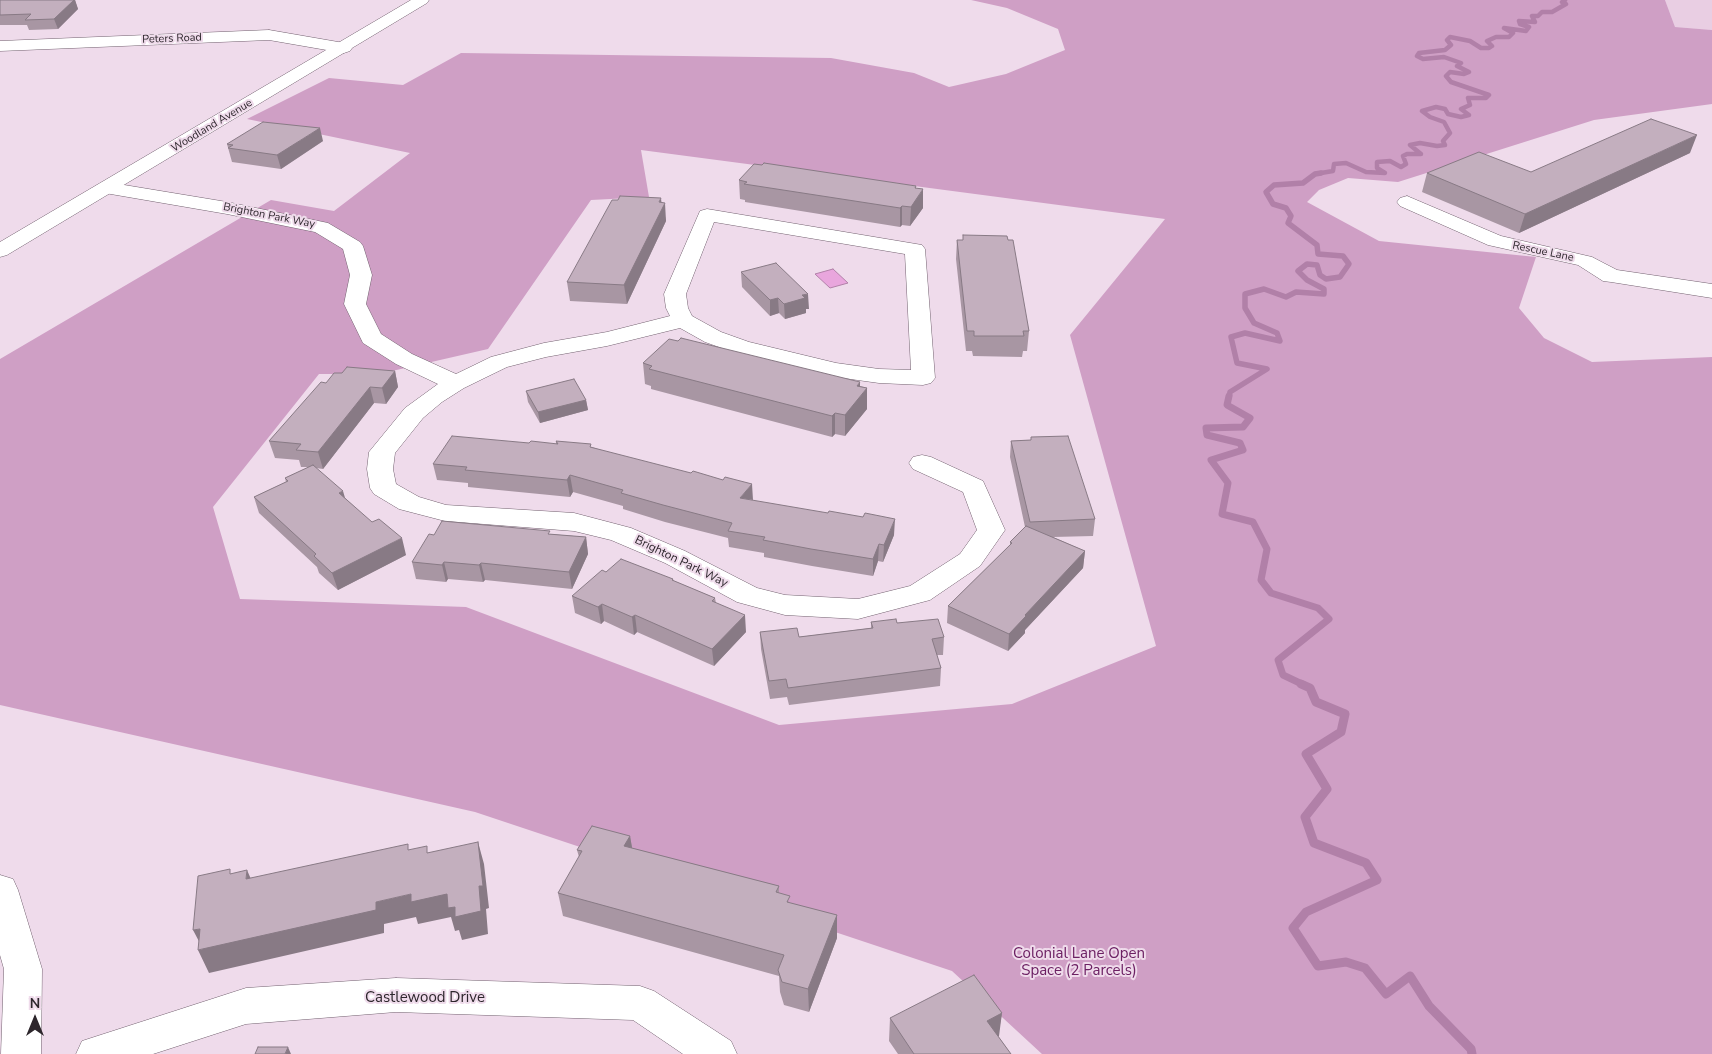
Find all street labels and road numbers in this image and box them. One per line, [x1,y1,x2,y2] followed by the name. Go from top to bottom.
[142,31,202,47] street label: Peters Road
[169,97,255,155] street label: Woodland Avenue
[222,201,316,231] street label: Brighton Park Way
[1511,239,1575,265] street label: Rescue Lane
[632,533,730,591] street label: Brighton Park Way
[365,989,485,1007] street label: Castlewood Drive

